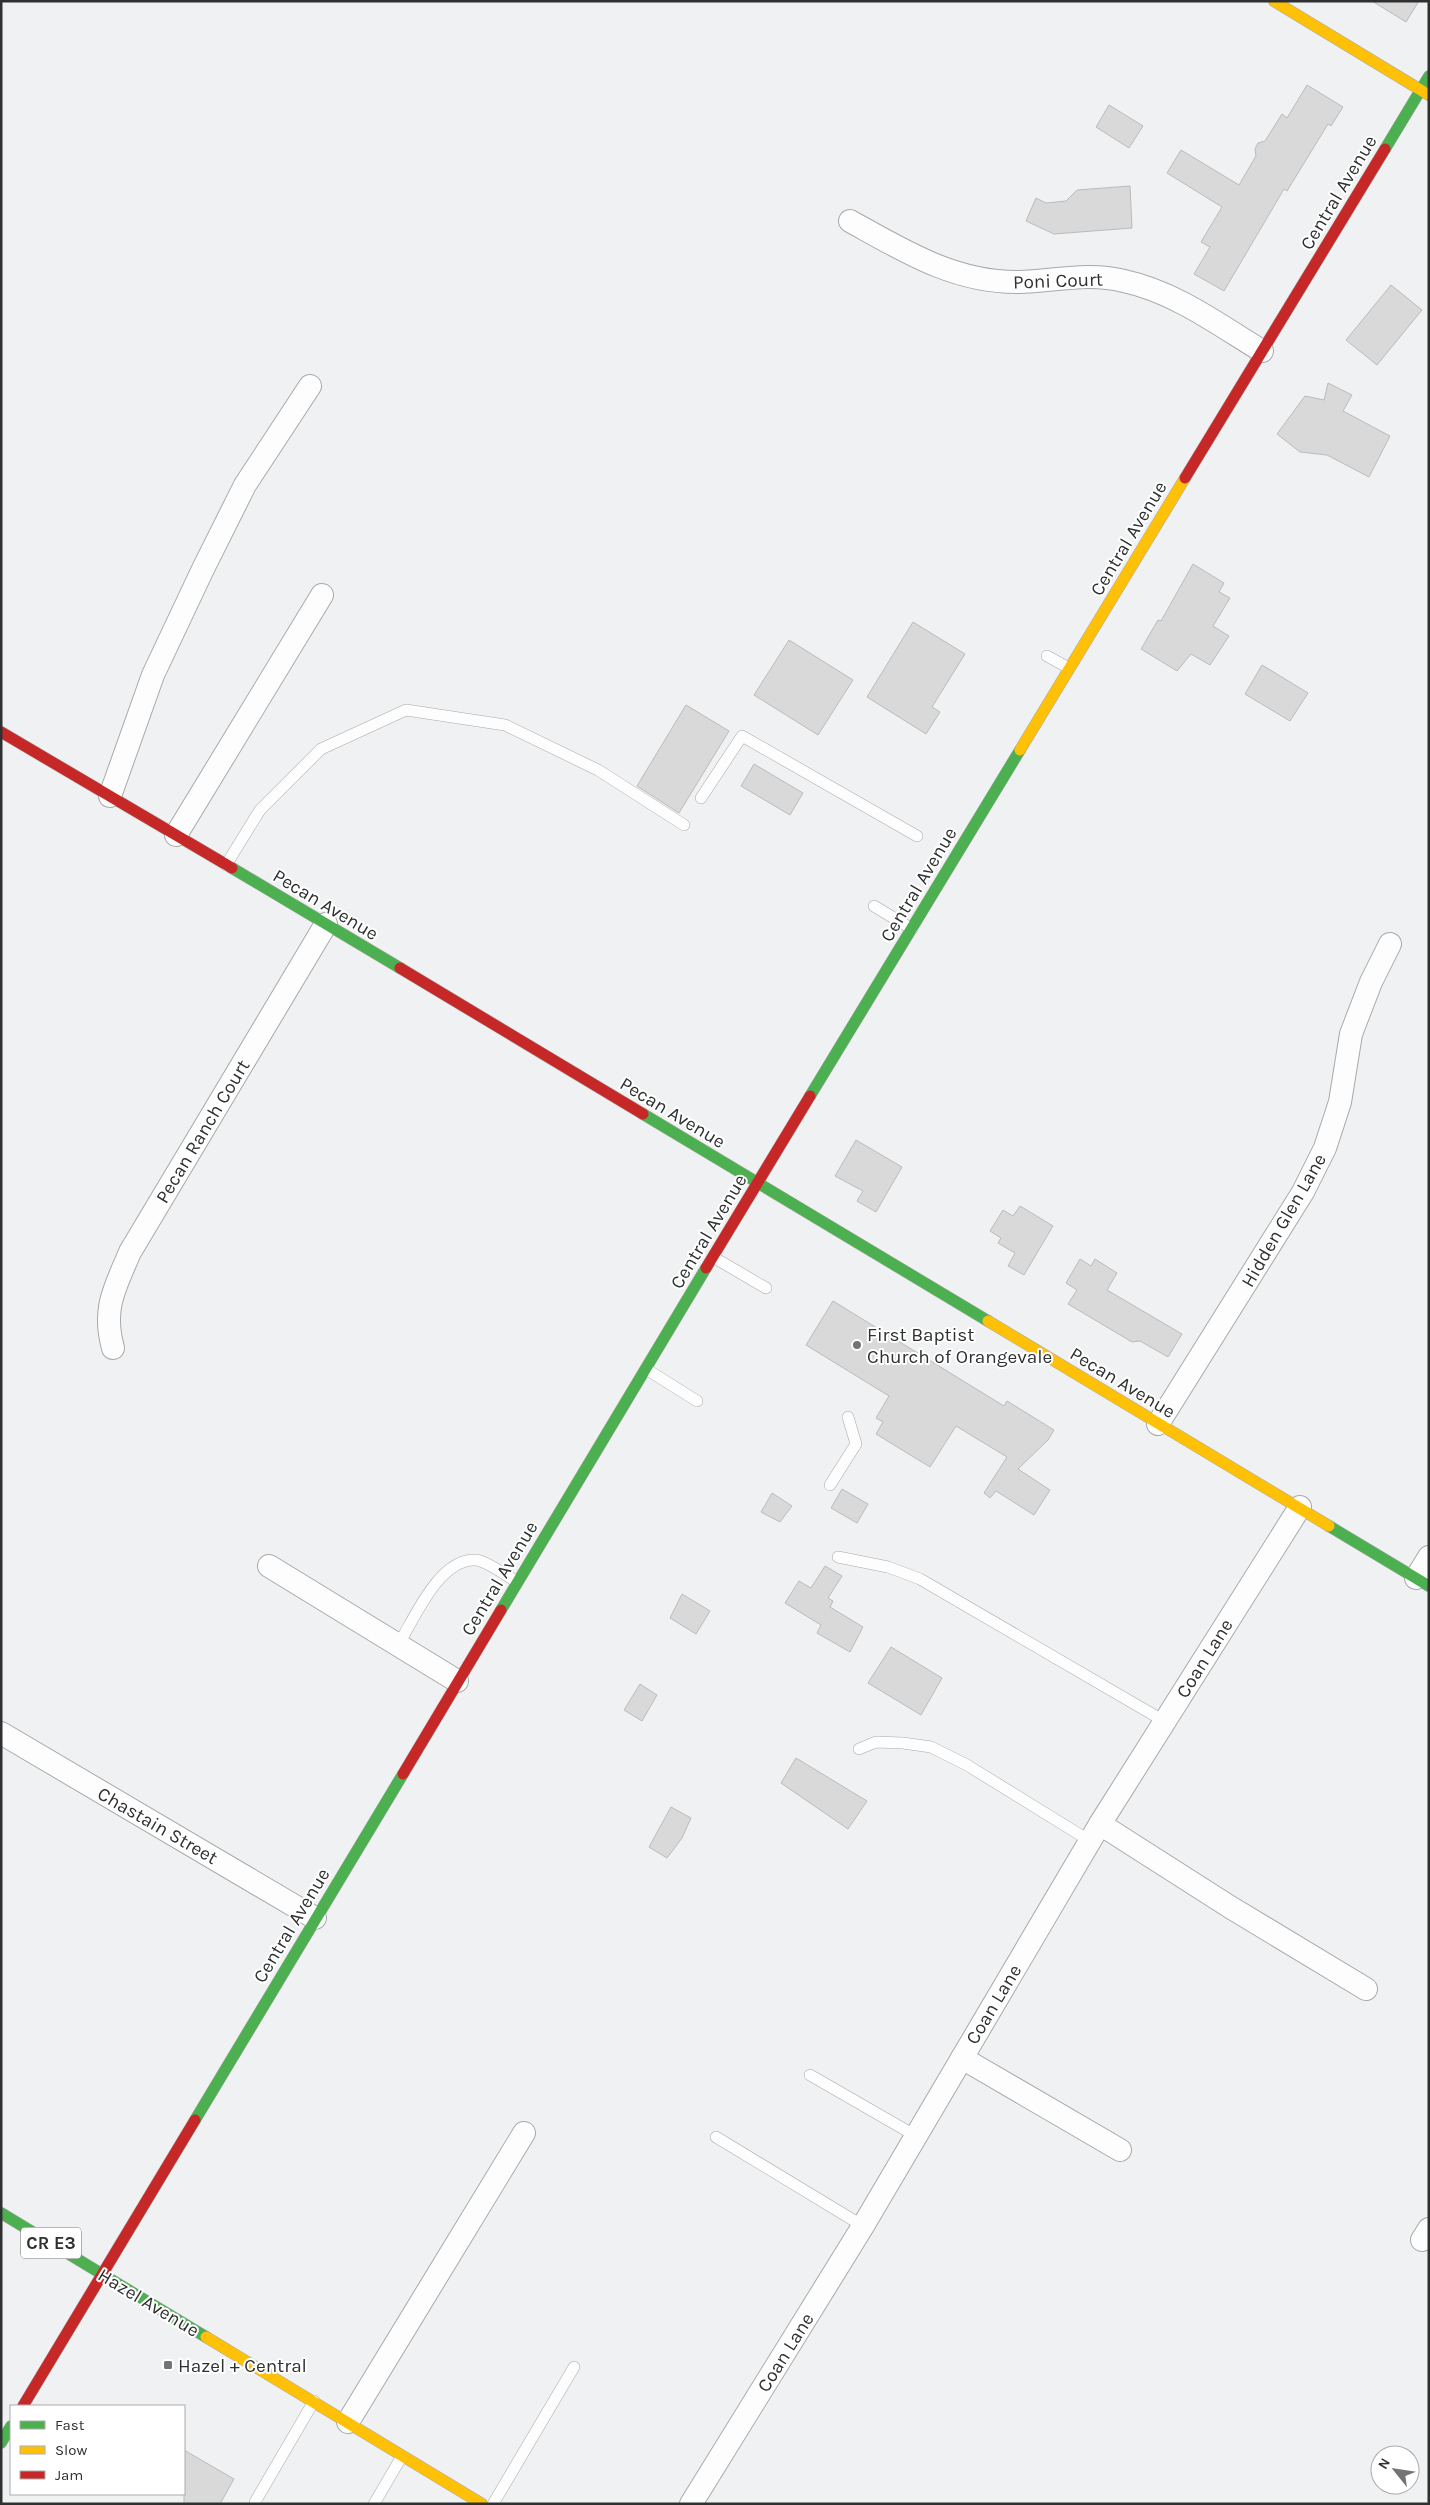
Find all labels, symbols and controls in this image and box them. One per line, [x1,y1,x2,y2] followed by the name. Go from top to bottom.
[1296,131,1382,254] street label: Central Avenue
[1013,268,1103,294] street label: Poni Court
[1086,477,1172,600] street label: Central Avenue
[876,823,962,946] street label: Central Avenue
[269,865,382,945] street label: Pecan Avenue
[151,1056,254,1207] street label: Pecan Ranch Court
[616,1073,729,1153] street label: Pecan Avenue
[1237,1150,1331,1291] street label: Hidden Glen Lane
[666,1170,752,1293] street label: Central Avenue
[867,1324,1052,1368] place label: First Baptist Church of Orangevale
[851,1339,863,1351] marker: First Baptist Church of Orangevale
[1066,1343,1179,1423] street label: Pecan Avenue
[457,1517,543,1640] street label: Central Avenue
[1172,1615,1238,1702] street label: Coan Lane
[94,1783,221,1869] street label: Chastain Street
[249,1864,335,1987] street label: Central Avenue
[961,1961,1026,2048] street label: Coan Lane
[21,2228,81,2258] road number: CR E3
[94,2264,203,2342] street label: Hazel Avenue
[753,2309,819,2396] street label: Coan Lane
[178,2355,307,2377] place label: Hazel + Central
[162,2359,174,2371] marker: Hazel + Central
[10,2405,185,2495] legend
[55,2416,85,2434] text: Fast
[55,2441,87,2459] text: Slow
[1370,2445,1420,2495] north arrow
[1374,2455,1394,2472] text: N
[55,2466,83,2484] text: Jam

